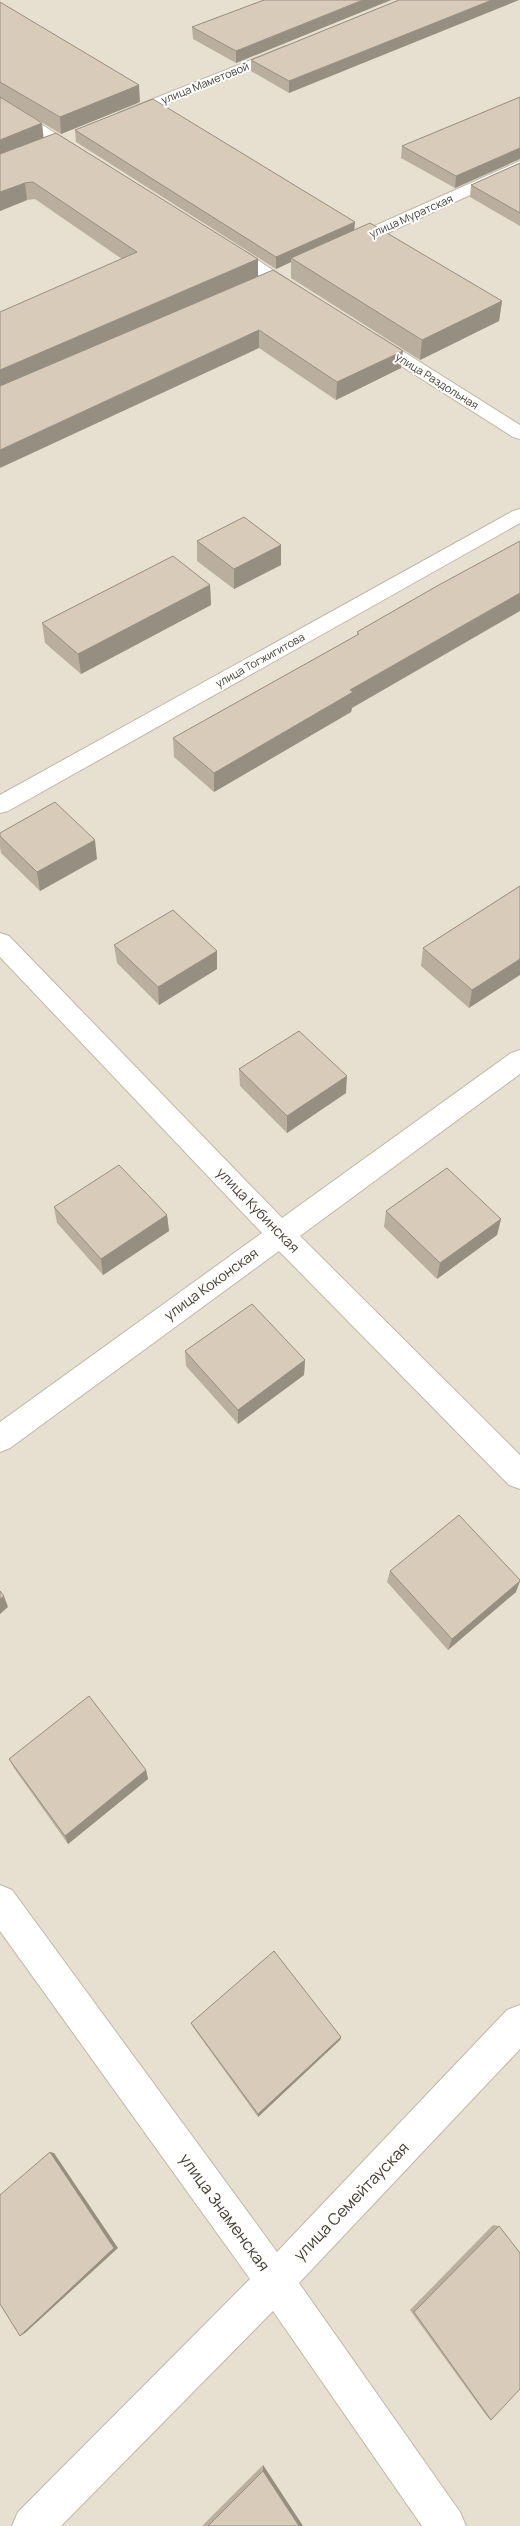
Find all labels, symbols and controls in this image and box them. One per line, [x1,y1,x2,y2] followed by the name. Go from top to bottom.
[159,58,251,107] street label: улица Маметовой
[367,190,455,241] street label: улица Муратская
[393,349,482,412] street label: улица Раздольная
[212,629,307,690] street label: улица Тогжигитова
[213,1163,304,1257] street label: улица Кубинская
[160,1243,262,1324] street label: улица Коконская
[288,2137,414,2265] street label: улица Семейтауская
[175,2149,275,2275] street label: улица Знаменская

